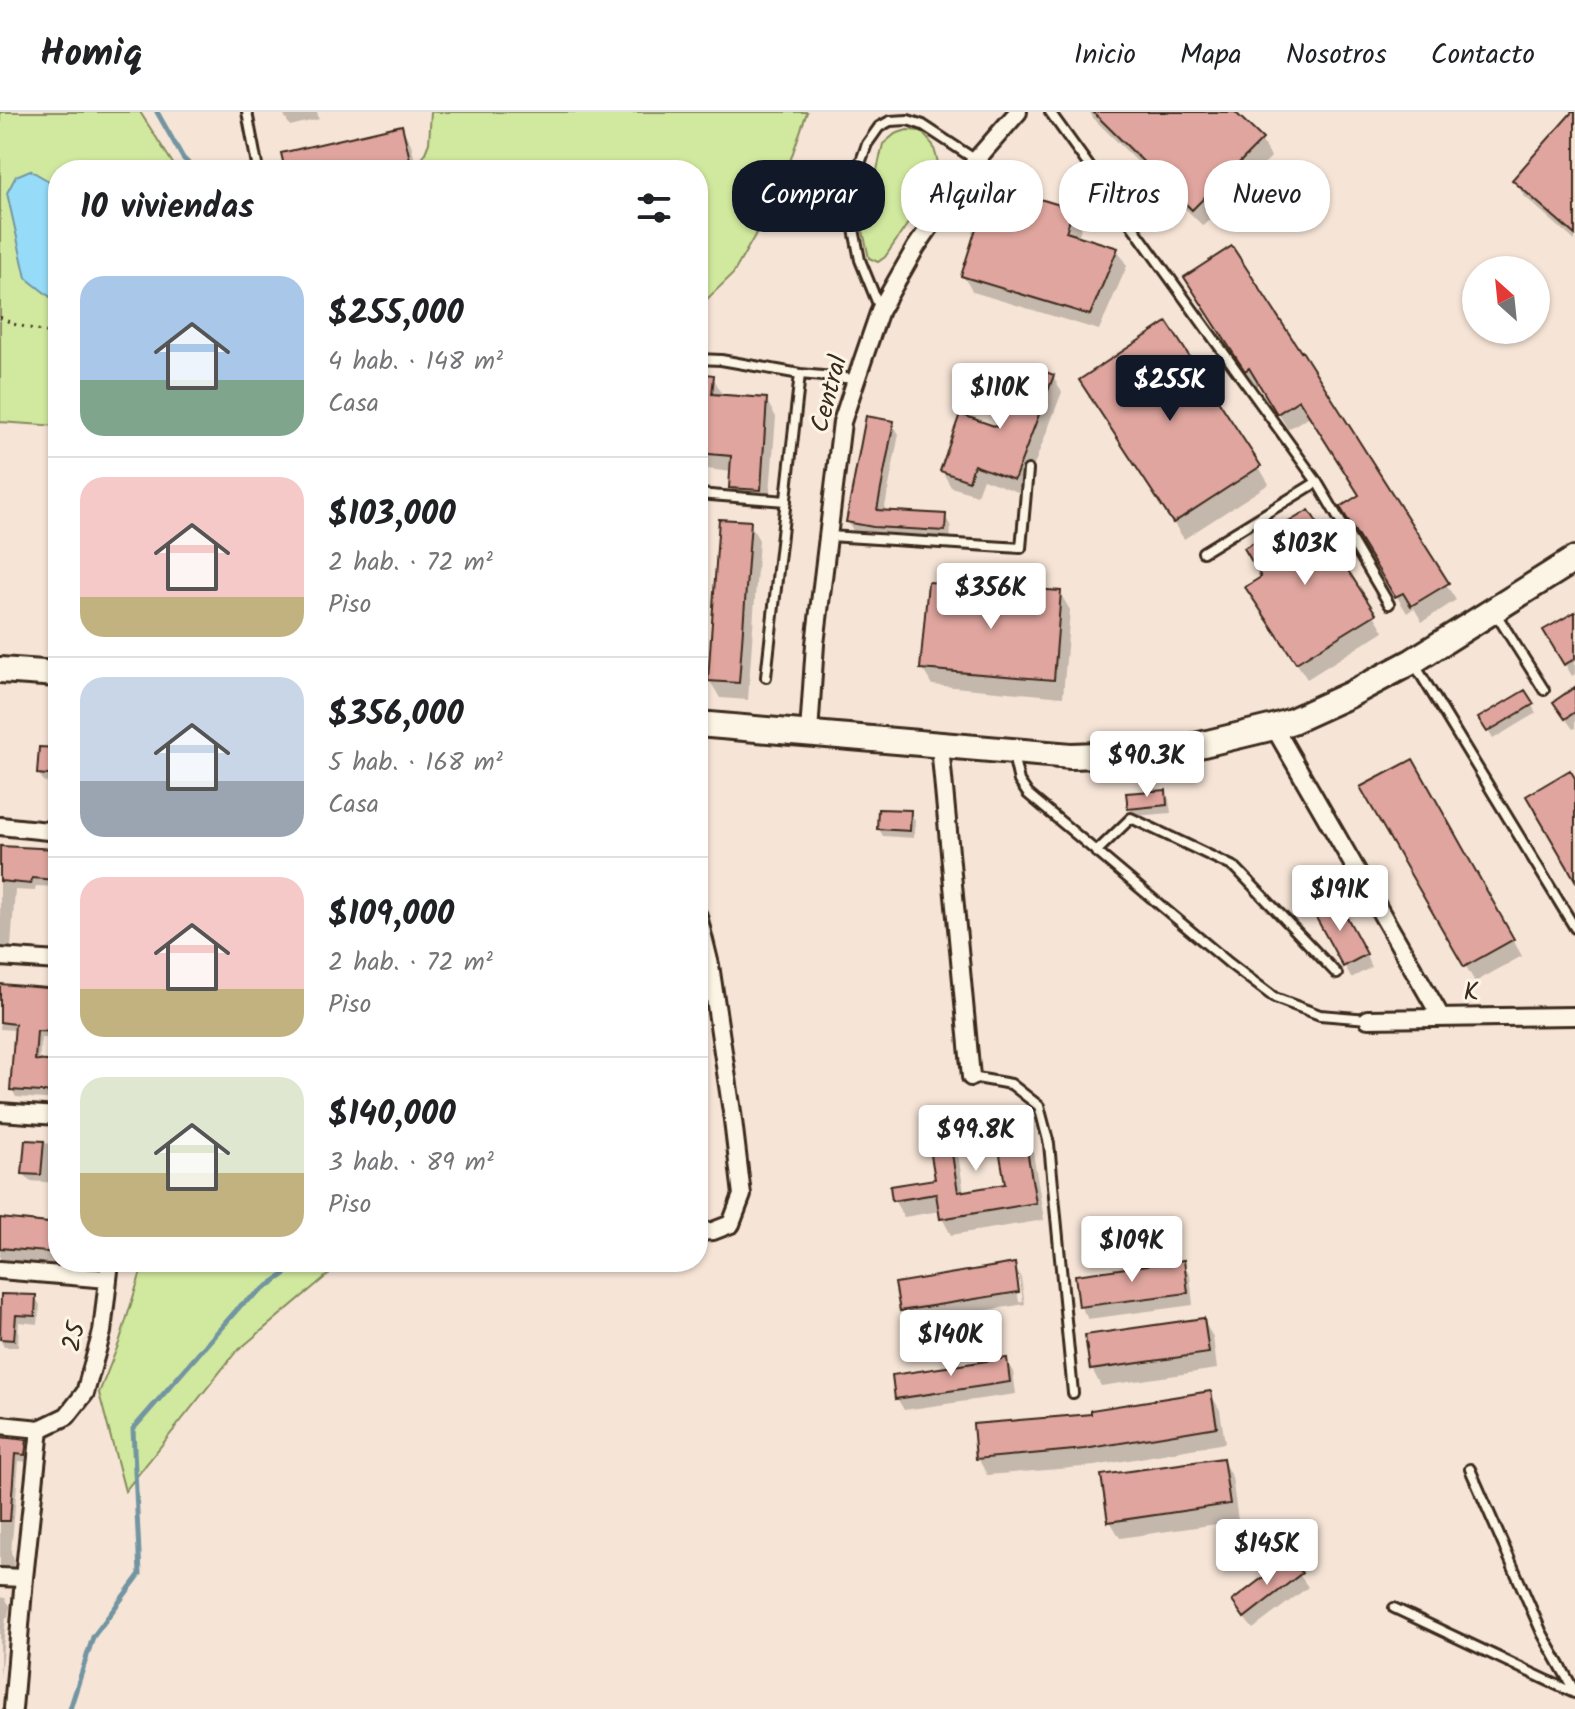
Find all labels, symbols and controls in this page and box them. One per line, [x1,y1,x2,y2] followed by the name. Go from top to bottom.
[40,25,143,85] text: Homiq
[1074,33,1136,78] text: Inicio
[1180,33,1242,78] text: Mapa
[1286,33,1387,78] text: Nosotros
[1431,33,1535,78] text: Contacto
[732,160,885,232] chip: Comprar
[901,160,1043,232] chip: Alquilar
[1059,160,1188,232] chip: Filtros
[1204,160,1330,232] chip: Nuevo
[80,181,254,235] text: 10 viviendas
[632,186,676,230] icon: filters
[1462,256,1550,344] north arrow
[1462,256,1550,344] map controls
[328,287,464,341] text: $255,000
[144,308,240,404] icon: home
[328,341,503,383] text: 4 hab. · 148 m²
[800,351,860,437] street label: Central
[1114,355,1226,423] pin: $255K
[1134,360,1206,402] text: $255K
[944,363,1056,431] pin: $110K
[970,368,1030,410] text: $110K
[328,383,379,425] text: Casa
[328,488,456,542] text: $103,000
[144,509,240,605] icon: home
[1249,519,1361,587] pin: $103K
[1272,524,1338,566] text: $103K
[328,542,493,584] text: 2 hab. · 72 m²
[935,563,1047,631] pin: $356K
[955,568,1027,610] text: $356K
[328,584,371,626] text: Piso
[328,688,464,742] text: $356,000
[144,709,240,805] icon: home
[1082,731,1212,799] pin: $90.3K
[1108,736,1186,778] text: $90.3K
[328,742,503,784] text: 5 hab. · 168 m²
[328,784,379,826] text: Casa
[1284,865,1396,933] pin: $191K
[1310,870,1370,912] text: $191K
[328,888,454,942] text: $109,000
[144,909,240,1005] icon: home
[328,942,493,984] text: 2 hab. · 72 m²
[1463,972,1480,1014] street label: K
[328,984,371,1026] text: Piso
[328,1088,456,1142] text: $140,000
[911,1105,1041,1173] pin: $99.8K
[144,1109,240,1205] icon: home
[937,1110,1015,1152] text: $99.8K
[328,1142,494,1184] text: 3 hab. · 89 m²
[328,1184,371,1226] text: Piso
[1076,1216,1188,1284] pin: $109K
[1099,1221,1165,1263] text: $109K
[895,1310,1007,1378] pin: $140K
[918,1315,984,1357] text: $140K
[51,1316,99,1356] street label: 25
[1211,1519,1323,1587] pin: $145K
[1234,1524,1300,1566] text: $145K

